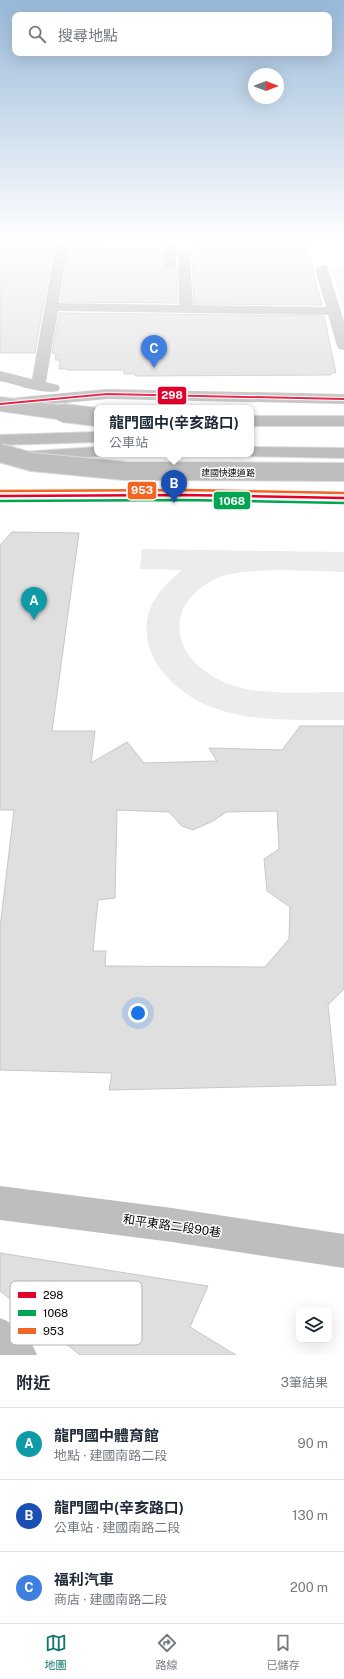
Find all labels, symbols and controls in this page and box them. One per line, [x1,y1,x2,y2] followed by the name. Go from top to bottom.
[12,12,332,56] search box
[26,23,48,45] icon: search
[58,27,118,44] text: 搜尋地點
[248,68,284,104] north arrow
[141,335,167,368] pin: C
[157,386,187,405] line badge: 298
[161,389,183,401] text: 298
[94,405,254,457] popup
[109,414,239,431] text: 龍門國中(辛亥路口)
[109,435,148,450] text: 公車站
[201,467,255,478] street label: 建國快速道路
[161,470,187,503] pin: B
[127,481,157,500] line badge: 953
[131,484,153,496] text: 953
[213,491,251,510] line badge: 1068
[219,495,245,507] text: 1068
[21,587,47,620] pin: A
[128,1003,148,1023] your location
[122,1212,222,1240] street label: 和平東路二段90巷
[10,1281,142,1345] legend
[43,1289,63,1301] text: 298
[43,1307,68,1319] text: 1068
[296,1307,332,1343] map controls
[296,1307,332,1343] button: layers
[43,1325,64,1337] text: 953
[16,1373,50,1393] text: 附近
[281,1375,328,1390] text: 3筆結果
[54,1427,159,1444] text: 龍門國中體育館
[24,1436,34,1451] text: A
[298,1436,328,1451] text: 90 m
[54,1448,167,1463] text: 地點 · 建國南路二段
[54,1499,184,1516] text: 龍門國中(辛亥路口)
[25,1508,33,1523] text: B
[292,1508,328,1523] text: 130 m
[54,1520,180,1535] text: 公車站 · 建國南路二段
[54,1571,114,1588] text: 福利汽車
[24,1580,34,1595] text: C
[290,1580,328,1595] text: 200 m
[54,1592,167,1607] text: 商店 · 建國南路二段
[45,1632,67,1672] tab: 地圖
[156,1632,178,1672] tab: 路線
[267,1632,300,1672] tab: 已儲存

